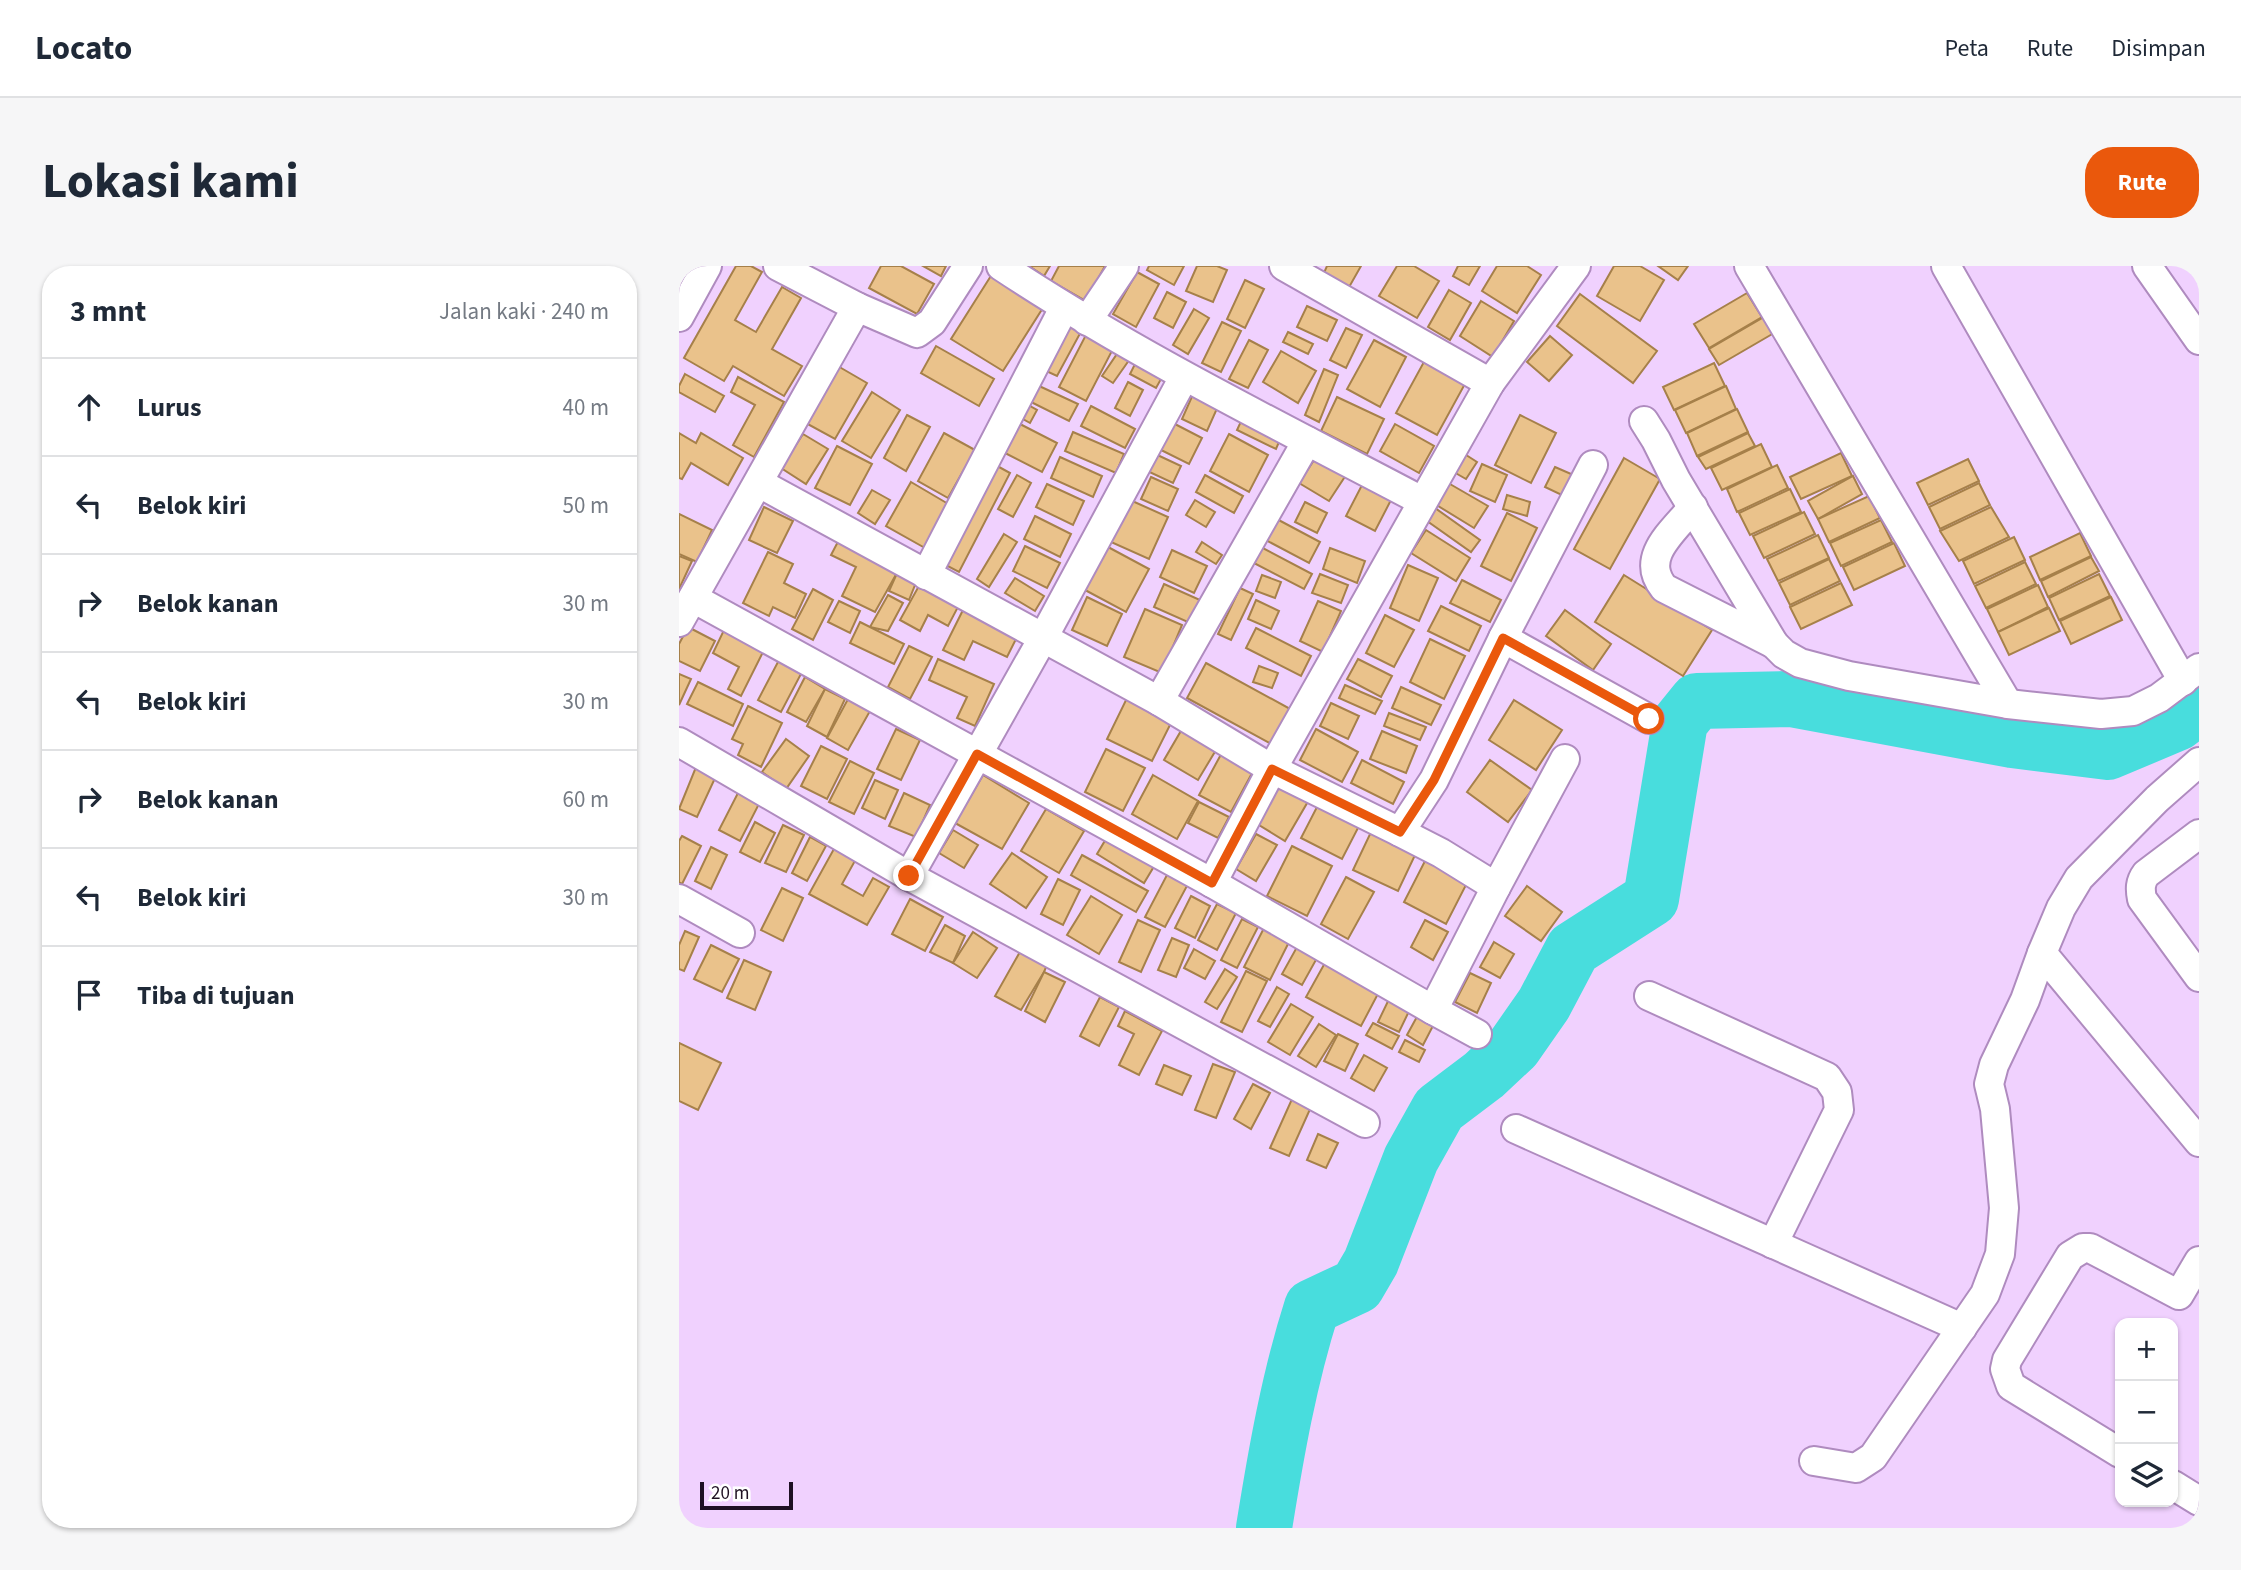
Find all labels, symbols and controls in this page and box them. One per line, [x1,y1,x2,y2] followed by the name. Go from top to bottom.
[35,25,132,72] text: Locato
[1944,31,1989,66] text: Peta
[2027,31,2073,66] text: Rute
[2111,31,2206,66] text: Disimpan
[42,147,299,217] text: Lokasi kami
[2085,147,2199,218] button: Rute
[70,290,146,333] text: 3 mnt
[439,295,609,328] text: Jalan kaki · 240 m
[70,388,108,426] icon: ahead
[137,389,202,426] text: Lurus
[562,391,609,424] text: 40 m
[70,486,108,524] icon: left
[137,487,246,524] text: Belok kiri
[562,489,609,522] text: 50 m
[70,584,108,622] icon: right
[137,585,279,622] text: Belok kanan
[562,587,609,620] text: 30 m
[70,682,108,720] icon: left
[137,683,246,720] text: Belok kiri
[562,685,609,718] text: 30 m
[1633,703,1664,734] route start
[70,780,108,818] icon: right
[137,781,279,818] text: Belok kanan
[562,783,609,816] text: 60 m
[893,860,924,891] route end
[70,878,108,916] icon: left
[137,879,246,916] text: Belok kiri
[562,881,609,914] text: 30 m
[70,976,108,1014] icon: arrive
[137,977,295,1014] text: Tiba di tujuan
[2115,1318,2178,1507] map controls
[2115,1318,2178,1381] button: +
[2115,1381,2178,1444] button: −
[2115,1444,2178,1507] button: layers
[700,1479,793,1511] scale bar
[711,1480,749,1507] text: 20 m

